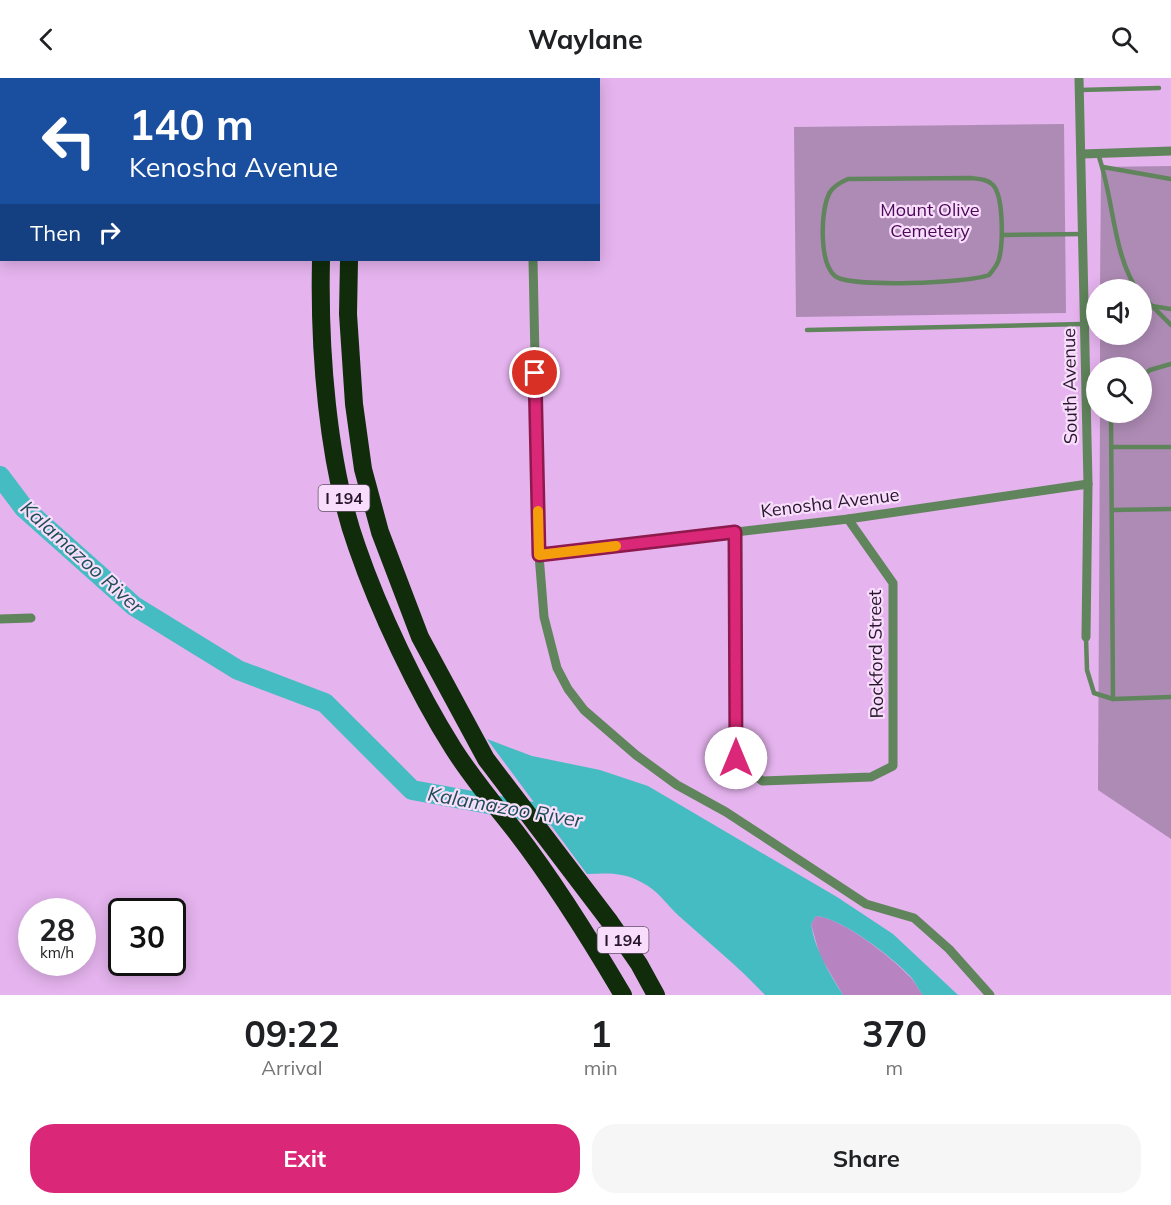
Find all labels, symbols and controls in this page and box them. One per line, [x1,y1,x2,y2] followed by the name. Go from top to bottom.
[528,22,643,56] text: Waylane
[30,23,63,56] icon: back
[1108,23,1141,56] icon: search
[129,98,254,151] text: 140 m
[30,102,108,180] icon: left
[129,150,338,184] text: Kenosha Avenue
[880,198,980,242] park label: Mount Olive Cemetery
[93,216,126,249] icon: right
[30,219,81,247] text: Then
[1086,279,1152,423] map controls
[1086,279,1152,345] button: sound
[1057,328,1082,444] street label: South Avenue
[509,347,560,398] pin
[518,356,551,389] icon: arrive
[1086,357,1152,423] button: search
[759,483,901,522] street label: Kenosha Avenue
[318,485,370,511] road number: I 194
[16,495,149,619] water label: Kalamazoo River
[863,590,888,718] street label: Rockford Street
[704,726,768,790] position arrow
[426,781,585,833] water label: Kalamazoo River
[108,898,186,976] speed limit sign: 30
[39,911,75,949] text: 28
[598,927,648,953] road number: I 194
[40,943,74,962] text: km/h
[244,1011,340,1056] text: 09:22
[590,1011,612,1056] text: 1
[862,1011,927,1056] text: 370
[261,1055,322,1080] text: Arrival
[584,1055,618,1080] text: min
[886,1055,903,1080] text: m
[30,1124,580,1193] button: Exit
[592,1124,1141,1193] button: Share

